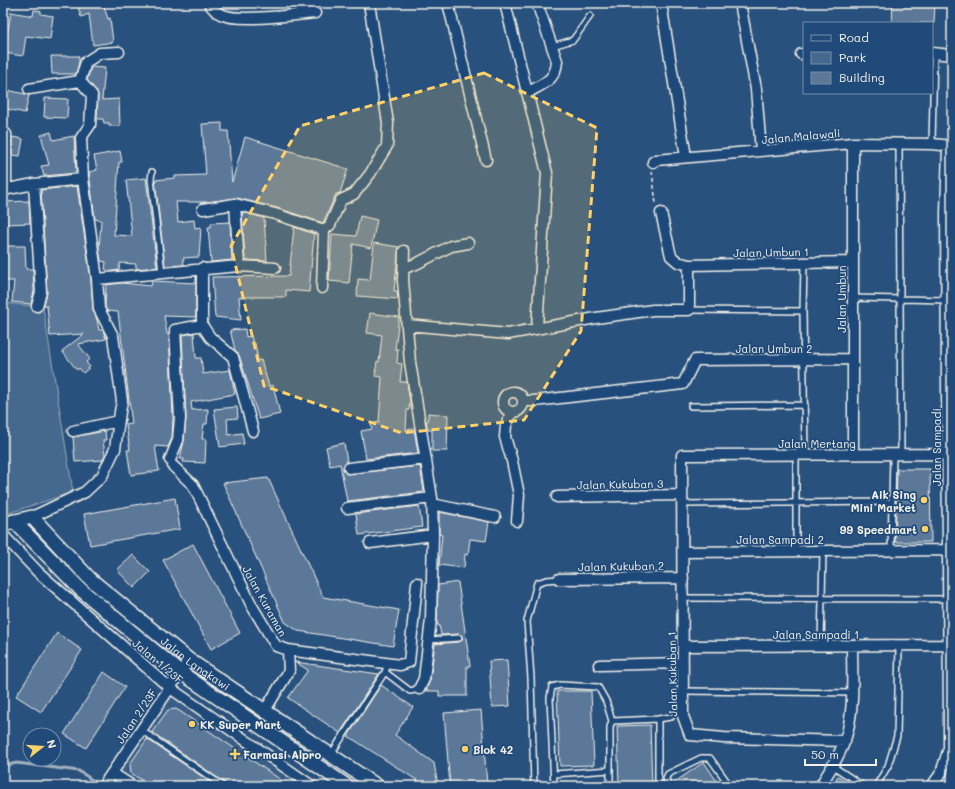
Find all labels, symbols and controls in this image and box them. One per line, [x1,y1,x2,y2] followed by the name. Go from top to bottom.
[803,22,933,94] legend
[839,29,869,45] text: Road
[839,49,866,65] text: Park
[839,69,885,85] text: Building
[761,125,841,147] street label: Jalan Malawali
[733,244,809,260] street label: Jalan Umbun 1
[834,265,849,333] street label: Jalan Umbun
[736,341,813,356] street label: Jalan Umbun 2
[929,408,944,486] street label: Jalan Sampadi
[778,436,856,451] street label: Jalan Mertang
[577,476,664,492] street label: Jalan Kukuban 3
[851,487,916,515] place label: Aik Sing Mini Market
[919,495,929,505] marker: Aik Sing Mini Market
[840,522,917,537] place label: 99 Speedmart
[920,524,930,534] marker: 99 Speedmart
[736,532,824,547] street label: Jalan Sampadi 2
[578,558,664,574] street label: Jalan Kukuban 2
[239,563,291,639] street label: Jalan Kuraman
[773,627,859,642] street label: Jalan Sampadi 1
[664,631,680,717] street label: Jalan Kukuban 1
[158,633,233,693] street label: Jalan Langkawi
[130,635,186,687] street label: Jalan 1/23F
[112,686,160,746] street label: Jalan 2/23F
[200,717,281,732] place label: KK Super Mart
[187,719,197,729] marker: KK Super Mart
[22,727,62,767] north arrow
[44,738,60,750] text: N
[805,741,876,767] scale bar
[473,742,513,757] place label: Blok 42
[460,744,470,754] marker: Blok 42
[811,746,839,762] text: 50 m
[243,747,322,762] place label: Farmasi Alpro
[230,749,240,759] marker: Farmasi Alpro

